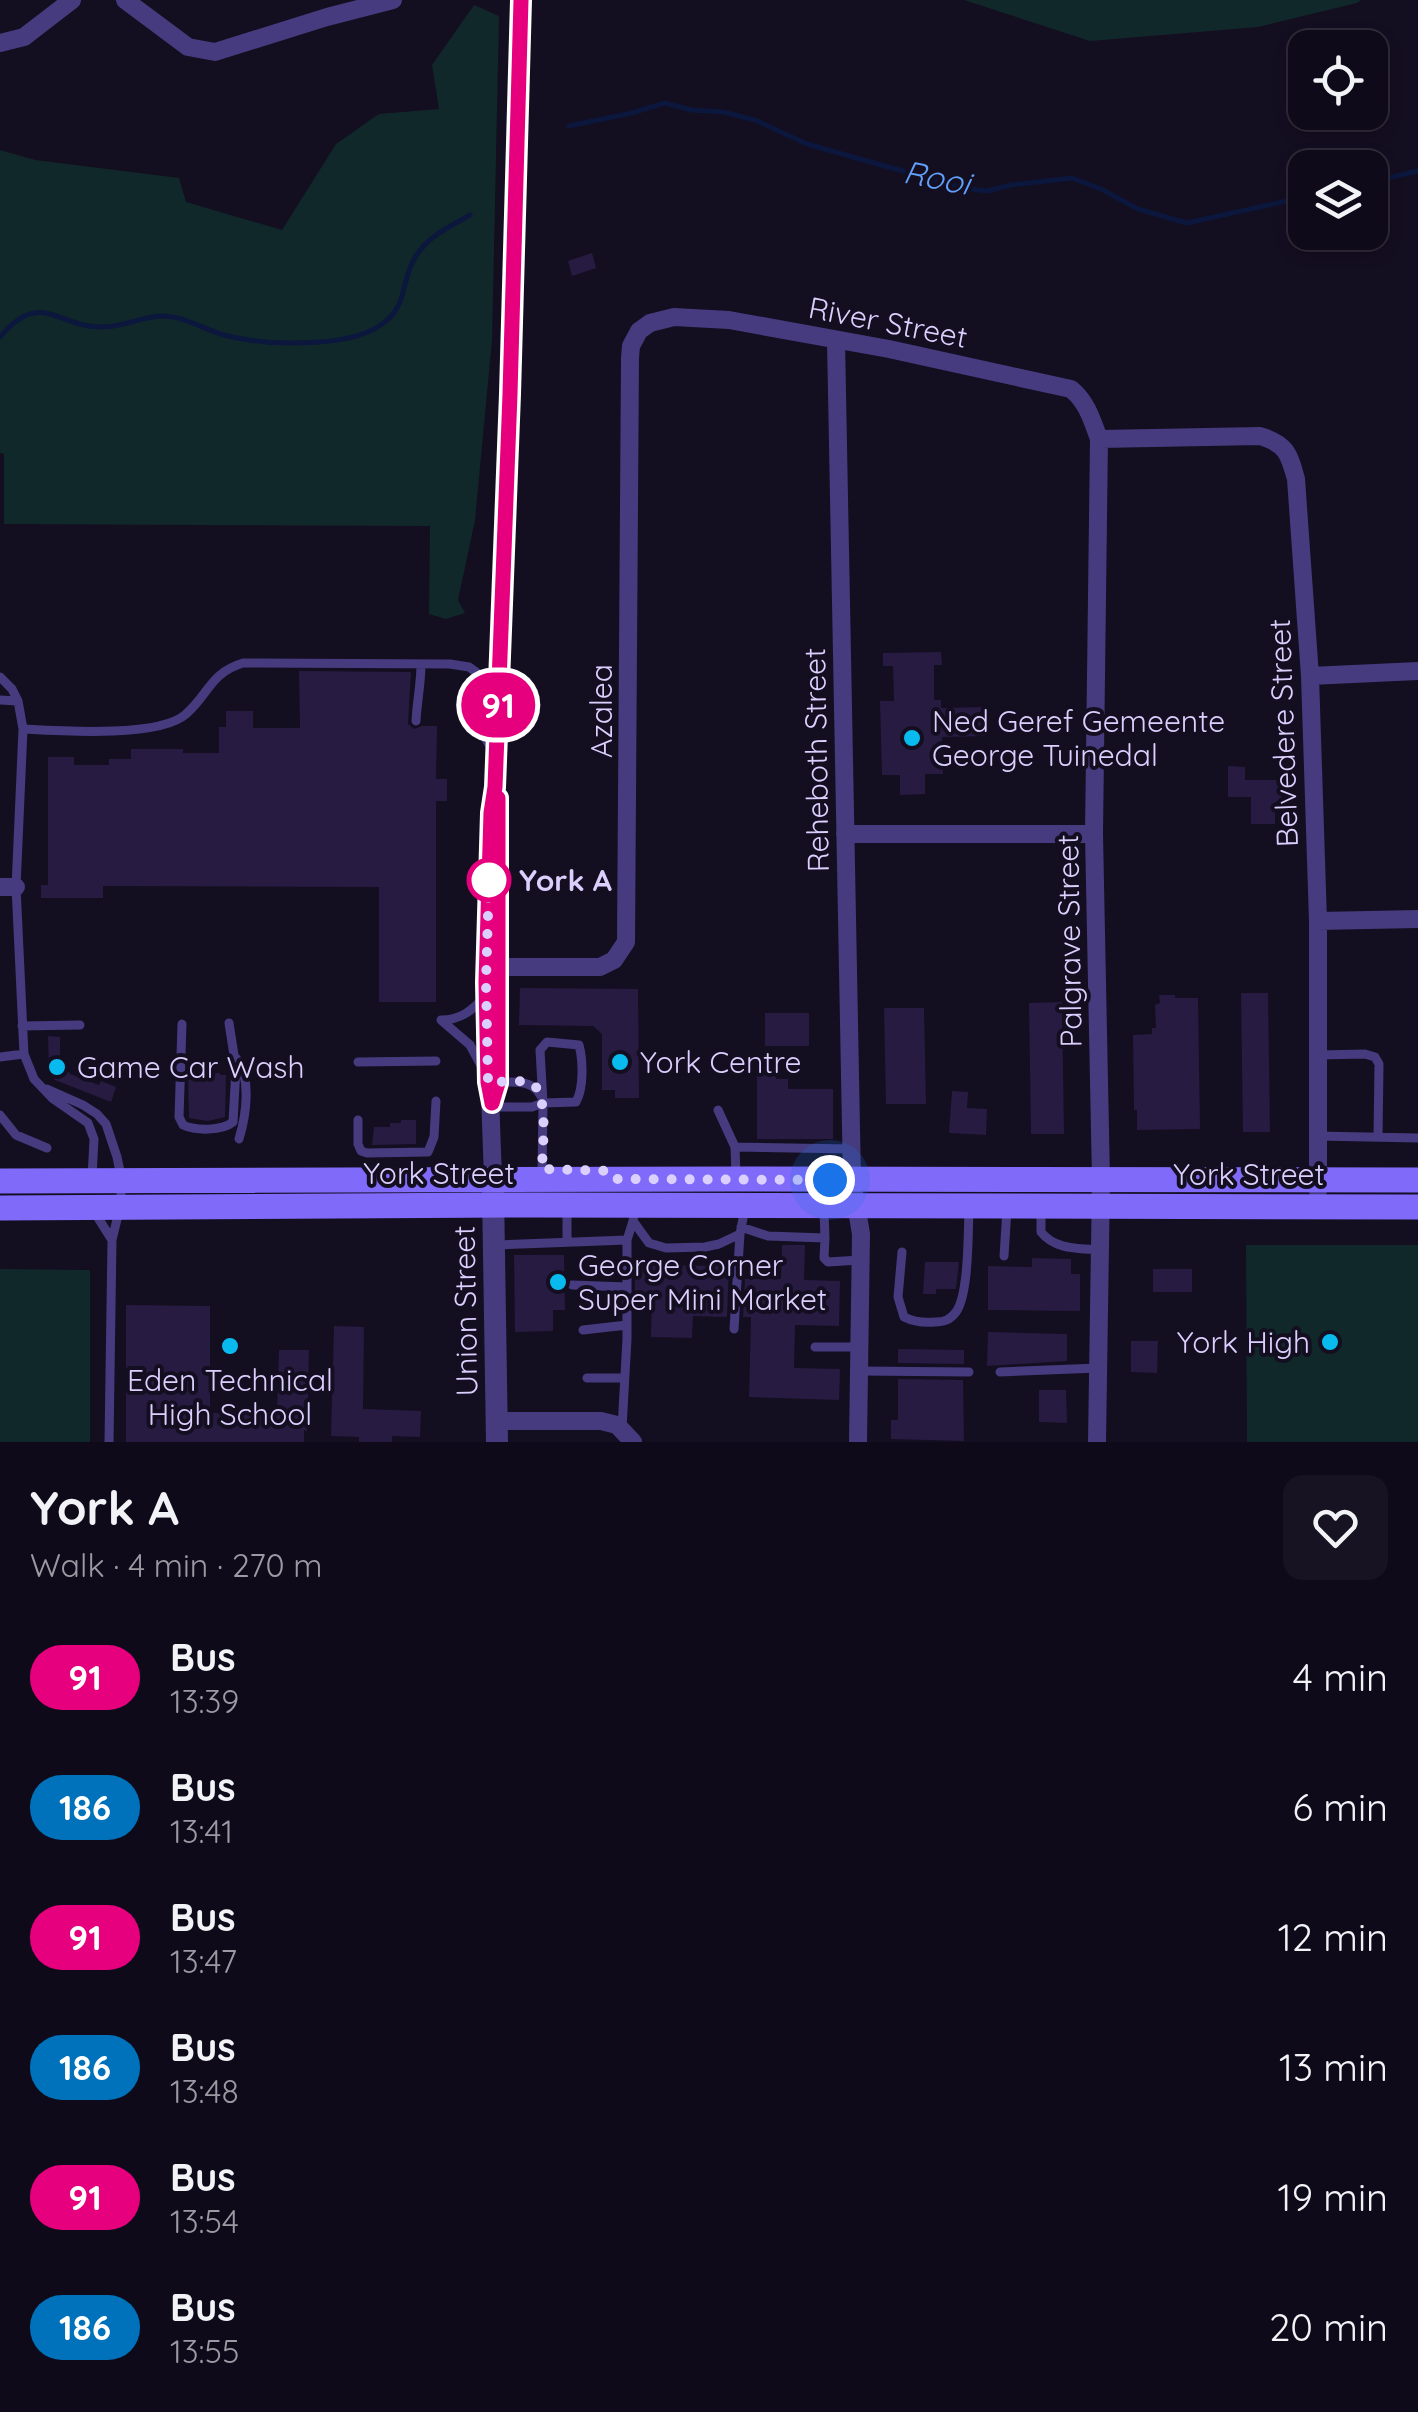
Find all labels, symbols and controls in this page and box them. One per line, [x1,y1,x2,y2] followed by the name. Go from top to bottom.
[1288,30,1388,250] map controls
[1288,30,1388,130] button: locate
[1288,150,1388,250] button: layers
[900,151,977,204] water label: Rooi
[805,288,971,356] street label: River Street
[1260,618,1306,848] street label: Belvedere Street
[795,647,837,873] street label: Reheboth Street
[582,664,620,758] street label: Azalea
[453,672,543,738] line badge: 91
[481,683,515,727] text: 91
[932,702,1225,774] place label: Ned Geref Gemeente George Tuinedal
[901,727,923,749] marker: Ned Geref Gemeente George Tuinedal
[1048,834,1090,1048] street label: Palgrave Street
[468,859,510,901] marker: York A
[519,861,612,899] place label: York A
[640,1043,801,1081] place label: York Centre
[77,1048,304,1086] place label: Game Car Wash
[609,1051,631,1073] marker: York Centre
[46,1056,68,1078] marker: Game Car Wash
[363,1154,515,1192] street label: York Street
[805,1155,855,1205] your location
[1173,1155,1325,1193] street label: York Street
[445,1225,485,1397] street label: Union Street
[578,1246,827,1318] place label: George Corner Super Mini Market
[547,1271,569,1293] marker: George Corner Super Mini Market
[1177,1323,1310,1361] place label: York High
[1319,1331,1341,1353] marker: York High
[219,1335,241,1357] marker: Eden Technical High School
[127,1361,333,1433] place label: Eden Technical High School
[1283,1475,1388,1580] button: heart
[30,1477,179,1537] text: York A
[30,1545,323,1585] text: Walk · 4 min · 270 m
[170,1633,236,1681] text: Bus
[1293,1653,1388,1701] text: 4 min
[68,1655,102,1699] text: 91
[170,1681,239,1721] text: 13:39
[170,1763,236,1811] text: Bus
[1292,1783,1388,1831] text: 6 min
[59,1785,111,1829] text: 186
[170,1811,233,1851] text: 13:41
[170,1893,236,1941] text: Bus
[1278,1913,1388,1961] text: 12 min
[68,1915,102,1959] text: 91
[170,1941,237,1981] text: 13:47
[170,2023,236,2071] text: Bus
[1279,2043,1388,2091] text: 13 min
[59,2045,111,2089] text: 186
[170,2071,239,2111] text: 13:48
[170,2153,236,2201] text: Bus
[1278,2173,1388,2221] text: 19 min
[68,2175,102,2219] text: 91
[170,2201,239,2241] text: 13:54
[170,2283,236,2331] text: Bus
[1269,2303,1388,2351] text: 20 min
[59,2305,111,2349] text: 186
[170,2331,239,2371] text: 13:55

